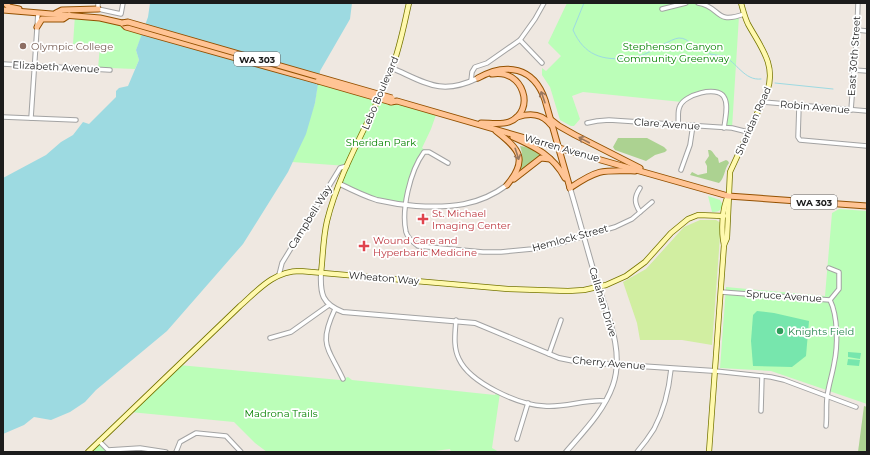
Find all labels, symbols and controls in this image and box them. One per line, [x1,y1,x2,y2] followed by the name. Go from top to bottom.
[845,16,863,96] street label: East 30th Street
[31,40,113,53] place label: Olympic College
[617,40,730,65] park label: Stephenson Canyon Community Greenway
[18,41,28,51] marker: Olympic College
[234,52,280,66] road number: WA 303
[359,54,401,132] street label: Lebo Boulevard
[12,58,100,76] street label: Elizabeth Avenue
[732,85,774,157] street label: Sheridan Road
[539,91,547,103] one-way arrow
[780,97,850,117] street label: Robin Avenue
[634,115,700,133] street label: Clare Avenue
[523,131,601,165] street label: Warren Avenue
[346,136,416,149] park label: Sheridan Park
[578,136,590,144] one-way arrow
[514,148,521,161] one-way arrow
[285,182,335,251] street label: Campbell Way
[791,195,837,209] road number: WA 303
[432,207,511,232] place label: St. Michael Imaging Center
[417,213,429,225] marker: St. Michael Imaging Center
[531,222,609,254] street label: Hemlock Street
[373,234,477,259] place label: Wound Care and Hyperbaric Medicine
[358,240,370,252] marker: Wound Care and Hyperbaric Medicine
[586,265,620,339] street label: Callahan Drive
[348,268,420,288] street label: Wheaton Way
[746,287,822,305] street label: Spruce Avenue
[788,325,854,338] place label: Knights Field
[775,326,785,336] marker: Knights Field
[572,353,646,373] street label: Cherry Avenue
[244,407,318,420] park label: Madrona Trails

